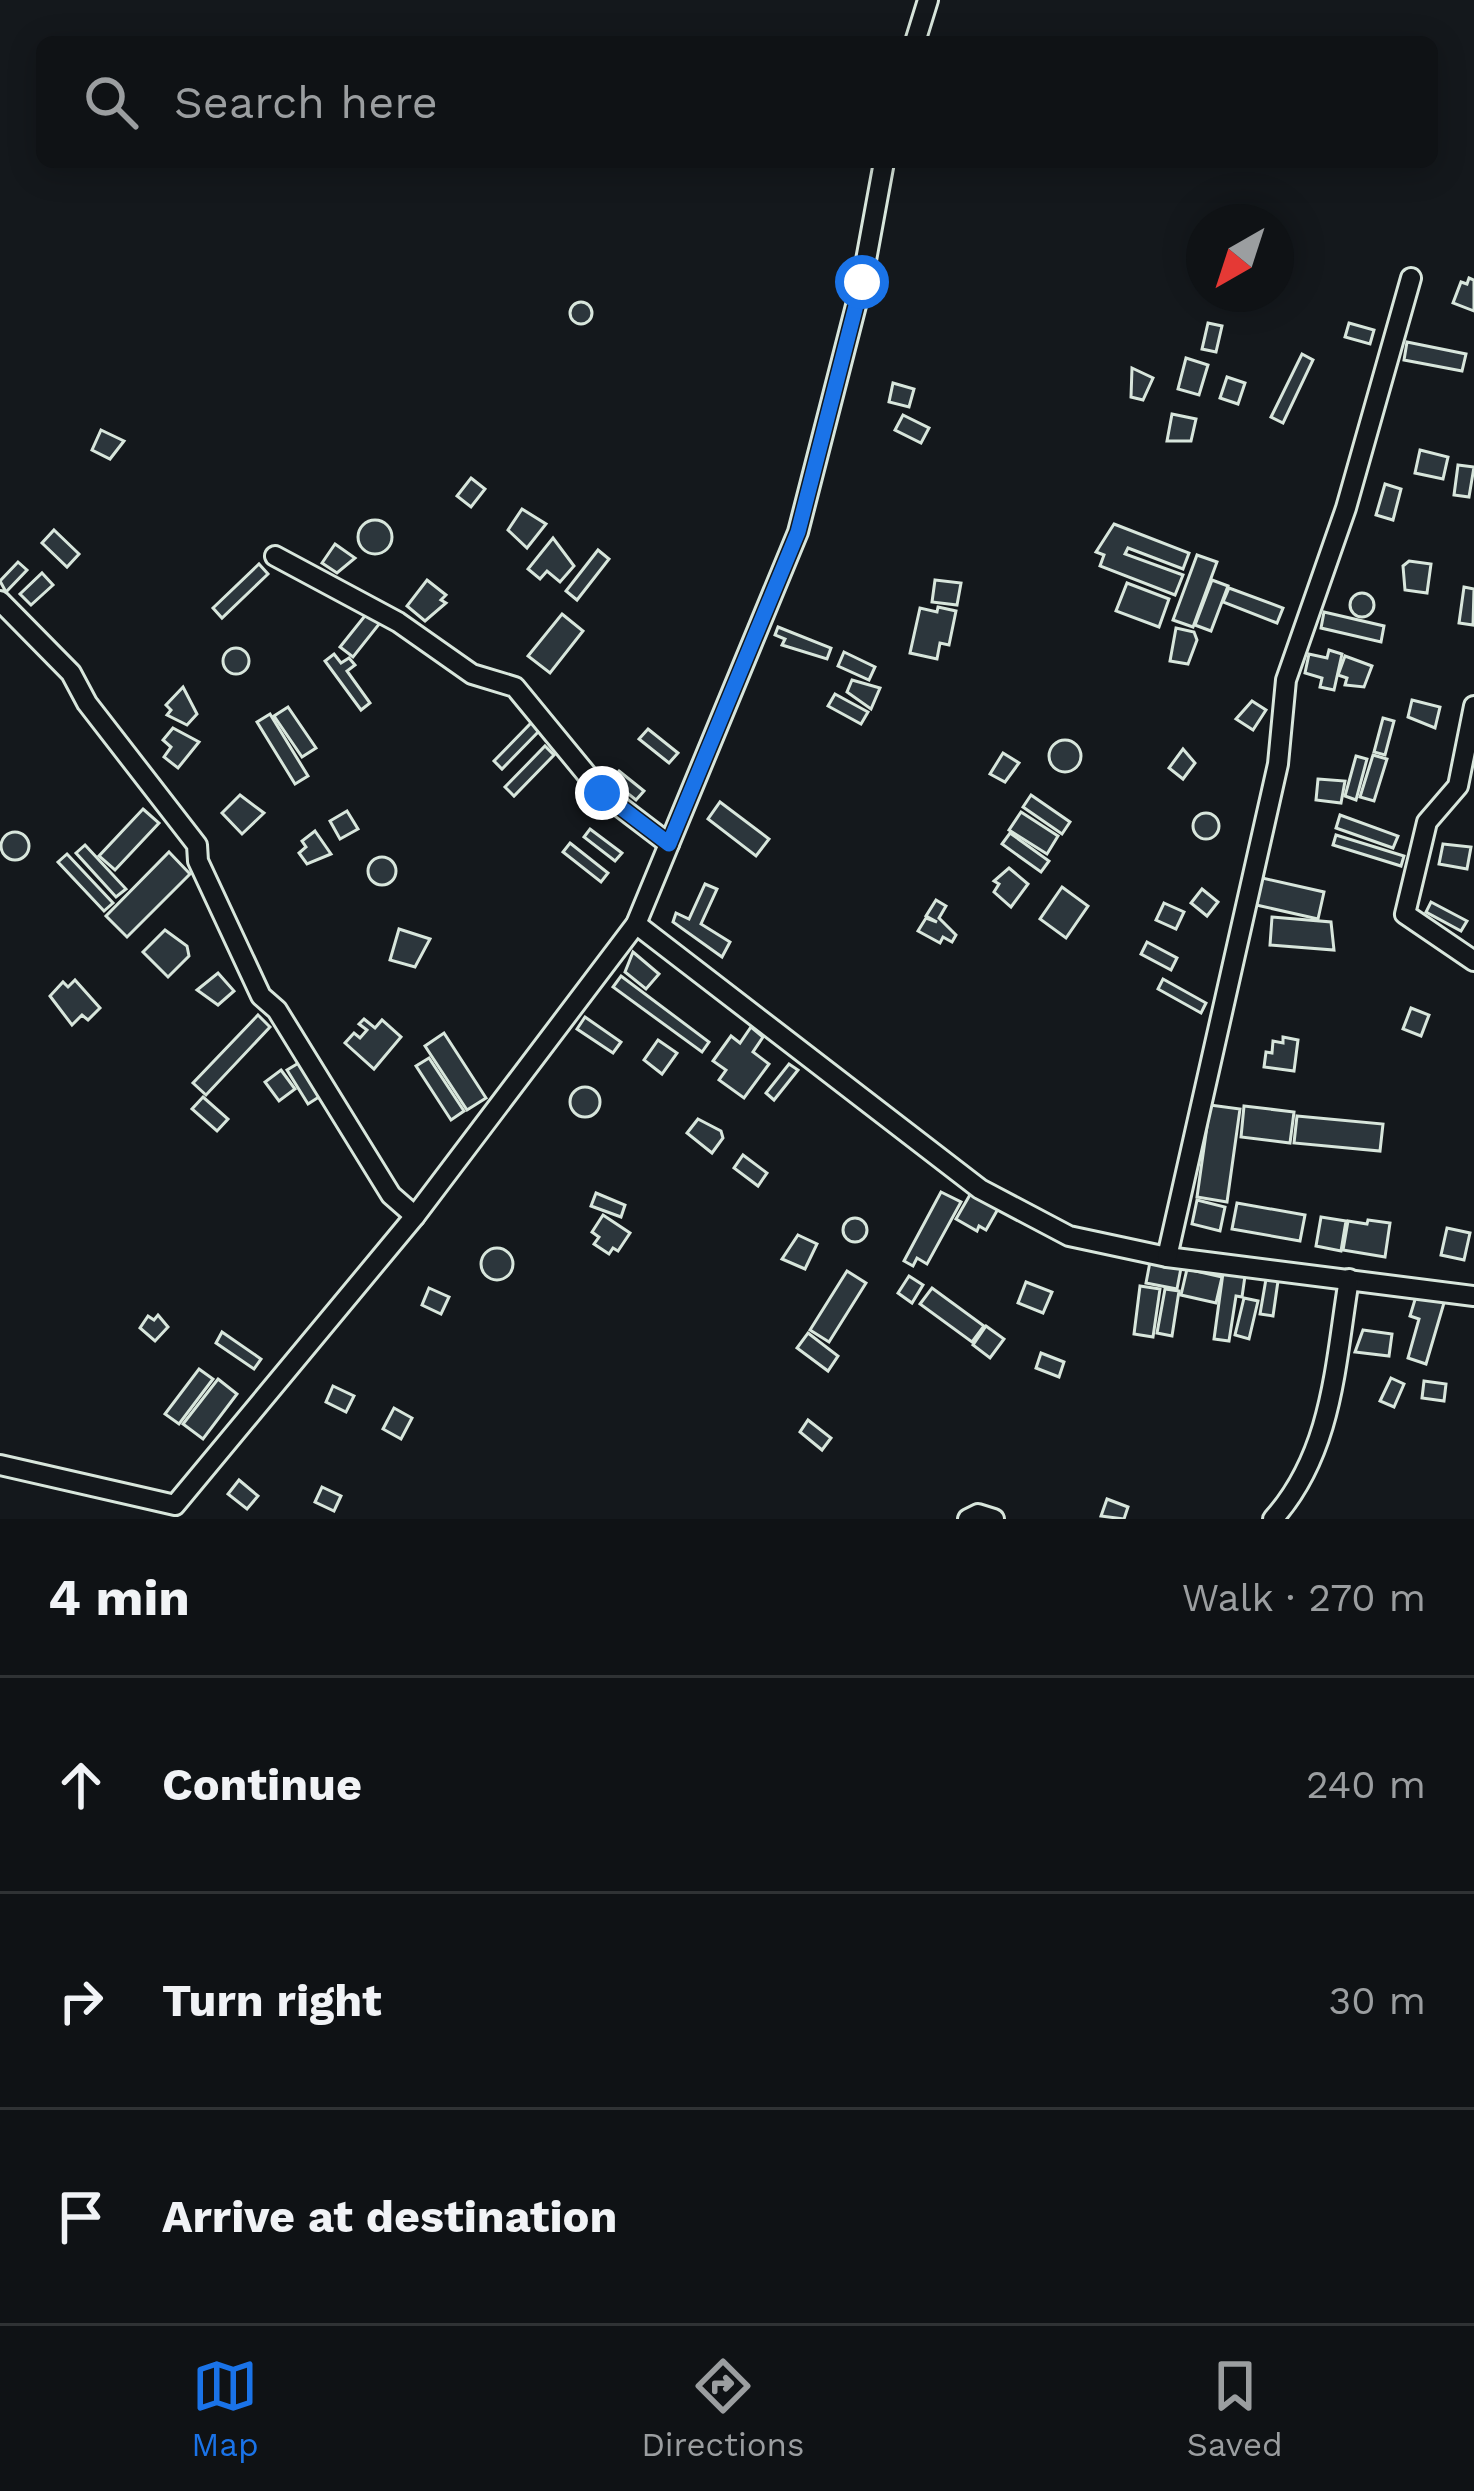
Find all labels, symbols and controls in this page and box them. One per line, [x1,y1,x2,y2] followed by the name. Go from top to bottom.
[36,36,1438,168] search box
[78,69,144,135] icon: search
[174,76,438,129] text: Search here
[1186,204,1294,312] north arrow
[835,255,889,309] route start
[575,766,629,820] route end
[48,1568,190,1627] text: 4 min
[1182,1575,1426,1620] text: Walk · 270 m
[48,1752,114,1818] icon: ahead
[162,1758,362,1811] text: Continue
[1306,1762,1426,1807] text: 240 m
[48,1968,114,2034] icon: right
[162,1974,382,2027] text: Turn right
[1329,1978,1426,2023] text: 30 m
[48,2184,114,2250] icon: arrive
[162,2190,617,2243] text: Arrive at destination
[191,2353,259,2464] tab: Map
[641,2353,804,2464] tab: Directions
[1187,2353,1283,2464] tab: Saved

